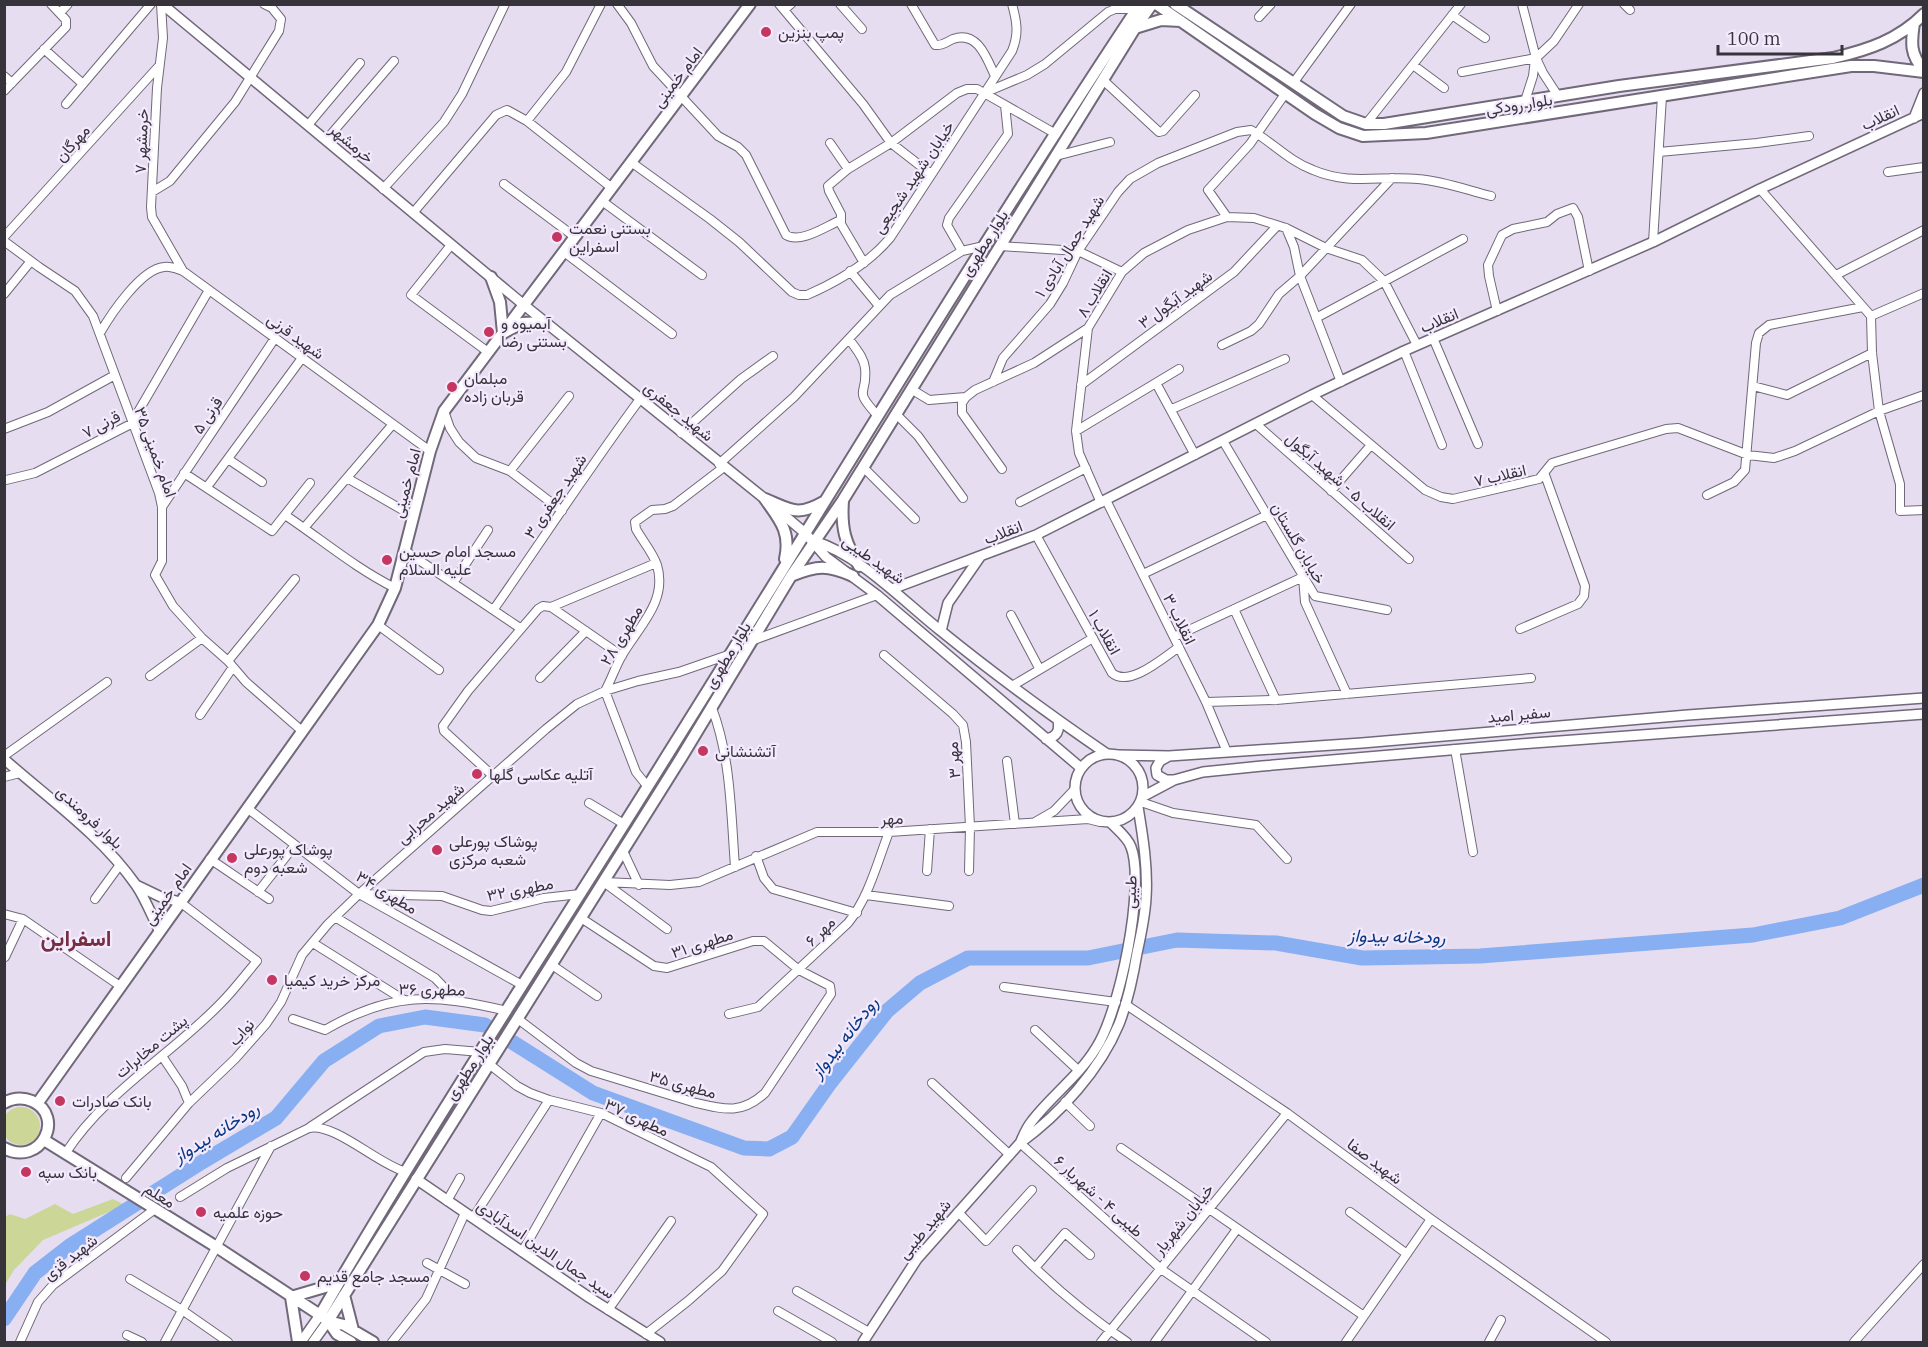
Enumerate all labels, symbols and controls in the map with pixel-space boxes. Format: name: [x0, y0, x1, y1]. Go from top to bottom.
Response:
scale bar: [1718, 18, 1842, 56]
place label: پمپ بنزین: [778, 22, 844, 44]
marker: پمپ بنزین: [759, 25, 773, 39]
text: 100 m: [1727, 27, 1781, 50]
street label: امام خمینی: [648, 43, 707, 112]
street label: بلوار رودکی: [1484, 89, 1554, 120]
street label: انقلاب: [1858, 100, 1902, 134]
street label: خرمشهر ۷: [130, 108, 153, 174]
street label: خیابان شهید شجیعی: [868, 117, 959, 238]
street label: خرمشهر: [324, 118, 378, 168]
street label: مهرگان: [50, 120, 95, 166]
street label: شهید جمال آبادی ۱: [1030, 191, 1109, 301]
street label: بلوار مطهری: [956, 206, 1013, 280]
place label: بستنی نعمت اسفراین: [569, 218, 651, 257]
marker: بستنی نعمت اسفراین: [550, 230, 564, 244]
street label: انقلاب ۸: [1072, 265, 1116, 321]
street label: شهید آبگول ۳: [1134, 265, 1217, 333]
street label: انقلاب: [1417, 303, 1461, 337]
street label: شهید قرنی: [263, 309, 329, 364]
place label: آبمیوه و بستنی رضا: [501, 313, 567, 352]
marker: آبمیوه و بستنی رضا: [482, 325, 496, 339]
place label: مبلمان قربان زاده: [464, 368, 524, 407]
street label: شهید جعفری: [639, 377, 718, 446]
marker: مبلمان قربان زاده: [445, 380, 459, 394]
street label: قرنی ۵: [187, 393, 227, 438]
street label: امام خمینی ۳۵: [129, 404, 182, 500]
street label: قرنی ۷: [78, 406, 124, 443]
street label: انقلاب ۵ - شهید آبگول: [1281, 428, 1400, 535]
street label: امام خمینی: [387, 446, 426, 520]
street label: شهید جعفری ۳: [519, 450, 592, 543]
street label: انقلاب ۷: [1472, 459, 1528, 491]
street label: خیابان گلستان: [1268, 499, 1331, 588]
street label: انقلاب: [981, 516, 1025, 548]
street label: شهید طیبی: [838, 530, 909, 589]
place label: مسجد امام حسین علیه السلام: [399, 541, 516, 580]
marker: مسجد امام حسین علیه السلام: [380, 553, 394, 567]
street label: انقلاب ۳: [1159, 590, 1201, 648]
street label: مطهری ۲۸: [595, 601, 647, 669]
street label: انقلاب ۱: [1085, 606, 1125, 658]
street label: بلوار مطهری: [699, 618, 756, 693]
street label: سفیر امید: [1487, 701, 1552, 728]
place label: آتشنشانی: [715, 741, 777, 762]
street label: مهر ۳: [942, 741, 965, 779]
marker: آتشنشانی: [696, 744, 710, 758]
place label: آتلیه عکاسی گلها: [489, 764, 594, 785]
marker: آتلیه عکاسی گلها: [470, 767, 484, 781]
street label: شهید محرابی: [392, 778, 469, 849]
street label: بلوار فرومندی: [52, 781, 128, 854]
street label: مهر: [879, 808, 904, 829]
place label: پوشاک پورعلی شعبه مرکزی: [449, 831, 538, 870]
place label: پوشاک پورعلی شعبه دوم: [244, 839, 333, 878]
marker: پوشاک پورعلی شعبه مرکزی: [430, 843, 444, 857]
marker: پوشاک پورعلی شعبه دوم: [225, 851, 239, 865]
street label: امام خمینی: [138, 859, 196, 929]
street label: مطهری ۳۴: [352, 866, 421, 919]
street label: مطهری ۳۲: [485, 873, 555, 906]
street label: طیبی: [1119, 875, 1142, 909]
street label: مهر ۶: [801, 912, 840, 951]
district label: اسفراین: [40, 923, 112, 952]
street label: مطهری ۳۱: [669, 924, 736, 963]
water label: رودخانه بیدواز: [1347, 924, 1446, 948]
place label: مرکز خرید کیمیا: [284, 970, 380, 991]
marker: مرکز خرید کیمیا: [265, 973, 279, 987]
street label: مطهری ۳۶: [398, 978, 466, 1001]
water label: رودخانه بیدواز: [804, 992, 883, 1083]
street label: پشت مخابرات: [111, 1010, 193, 1084]
street label: نواب: [224, 1014, 259, 1050]
street label: بلوار مطهری: [440, 1030, 499, 1104]
street label: مطهری ۳۵: [647, 1065, 719, 1103]
place label: بانک صادرات: [72, 1091, 152, 1112]
street label: مطهری ۳۷: [601, 1093, 672, 1141]
marker: بانک صادرات: [53, 1094, 67, 1108]
water label: رودخانه بیدواز: [168, 1096, 263, 1168]
street label: شهید صفا: [1343, 1134, 1407, 1189]
street label: طیبی ۴ - شهریار ۶: [1050, 1151, 1148, 1242]
place label: بانک سپه: [38, 1162, 97, 1184]
marker: بانک سپه: [19, 1165, 33, 1179]
street label: معلم: [140, 1178, 179, 1213]
street label: خیابان شهریار: [1148, 1179, 1219, 1260]
street label: سید جمال الدین اسدآبادی: [472, 1195, 619, 1304]
street label: شهید طیبی: [893, 1195, 956, 1264]
place label: حوزه علمیه: [213, 1202, 283, 1223]
marker: حوزه علمیه: [194, 1205, 208, 1219]
street label: شهید قزی: [39, 1230, 102, 1285]
place label: مسجد جامع قدیم: [317, 1266, 430, 1288]
marker: مسجد جامع قدیم: [298, 1269, 312, 1283]

